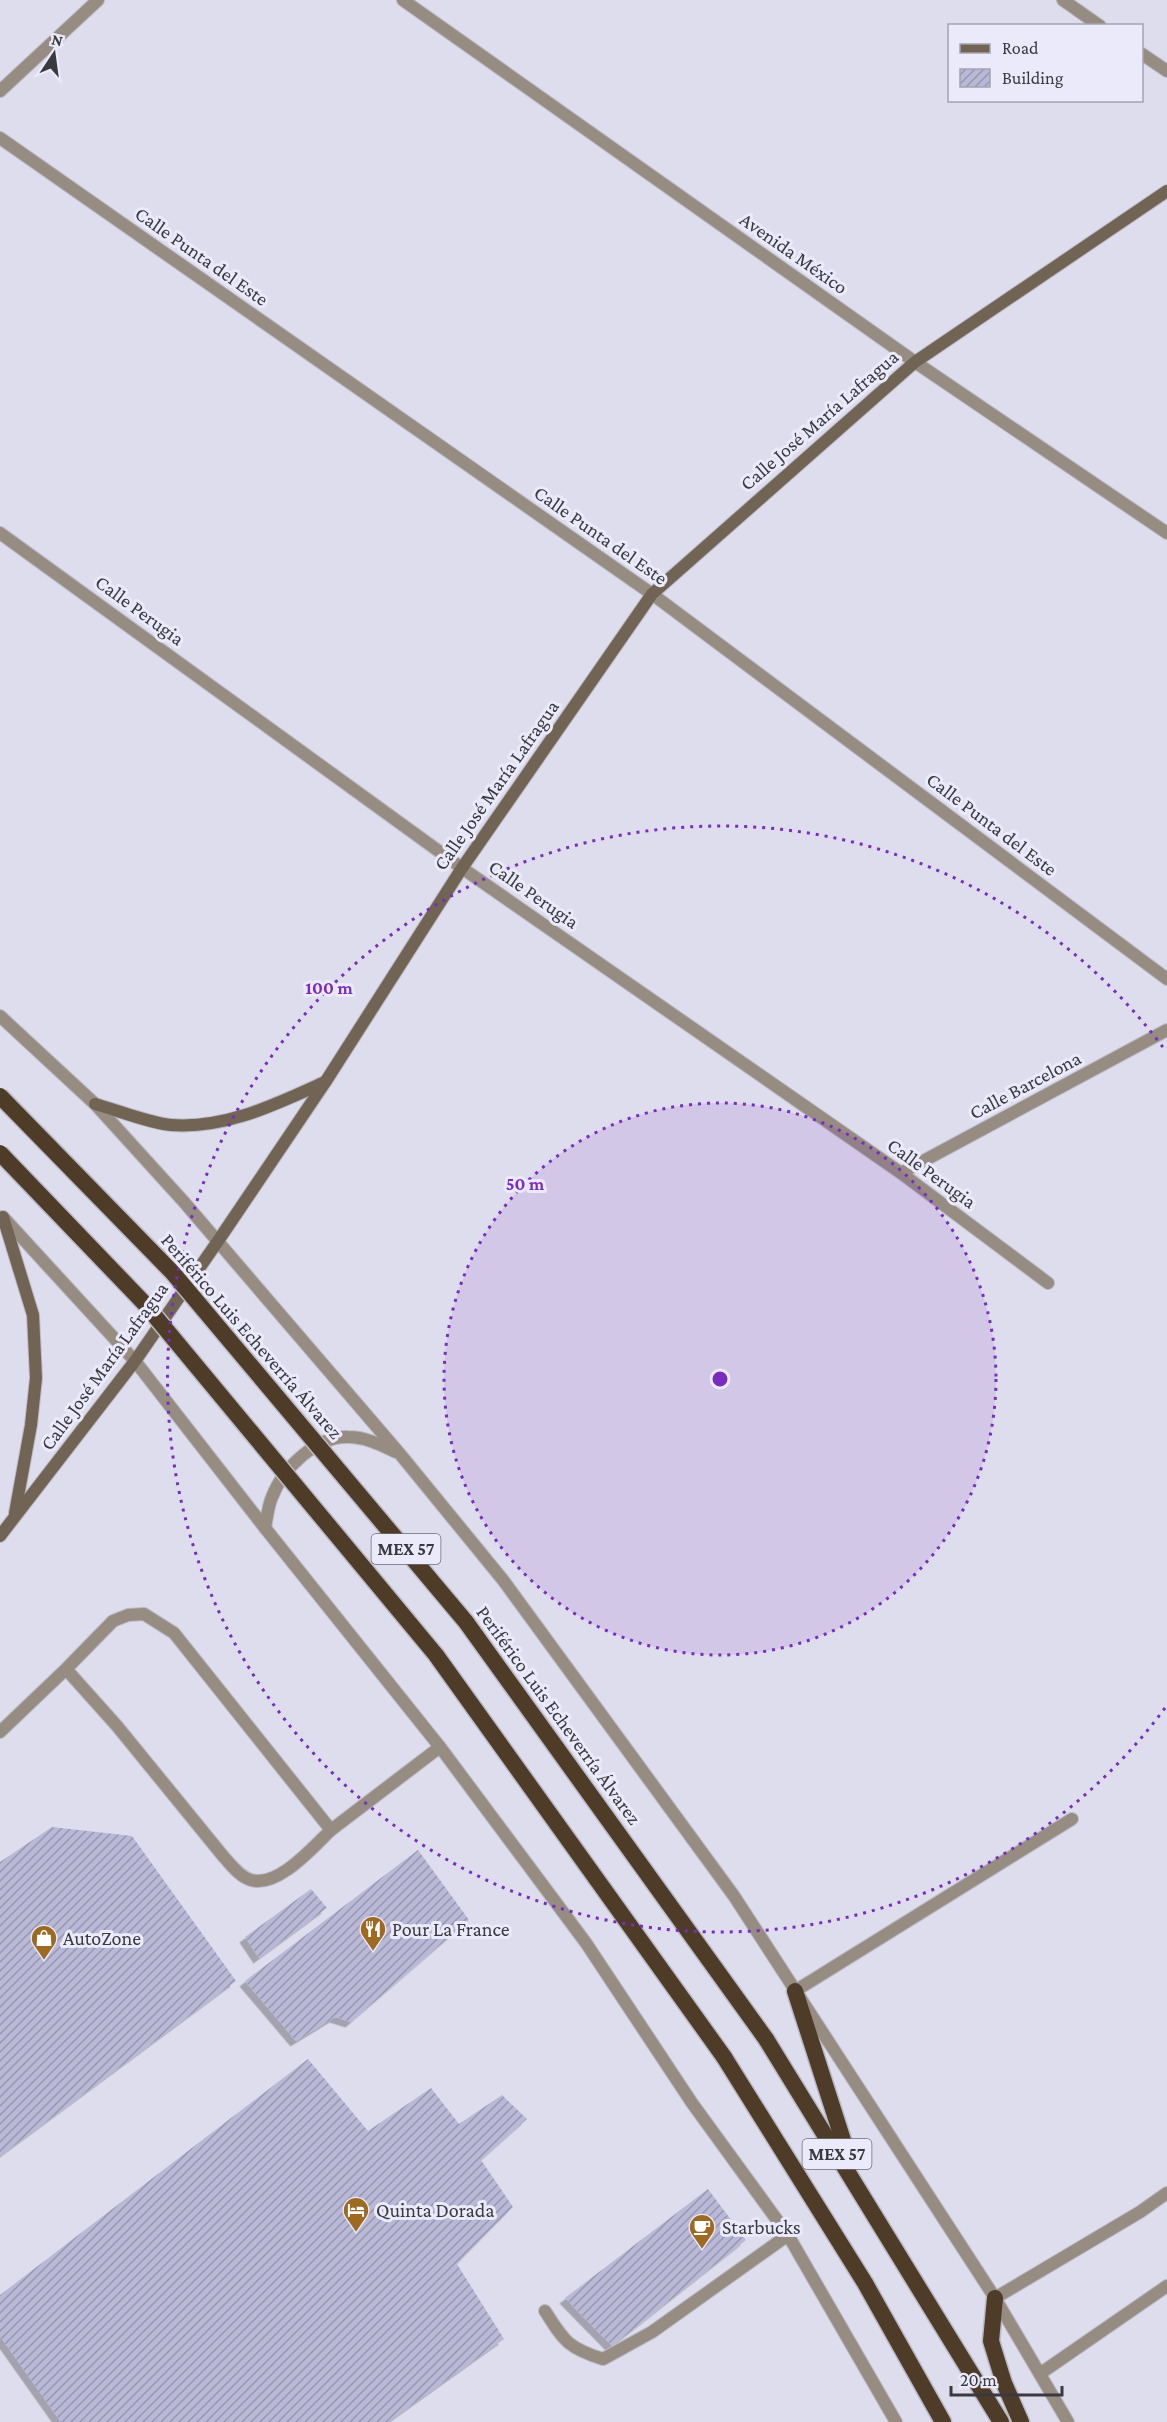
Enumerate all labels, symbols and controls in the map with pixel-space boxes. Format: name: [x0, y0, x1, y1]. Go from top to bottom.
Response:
north arrow: [24, 24, 84, 84]
legend: [948, 24, 1143, 102]
text: N: [50, 30, 65, 49]
text: Road: [1002, 38, 1039, 58]
text: Building: [1002, 68, 1064, 88]
street label: Calle Punta del Este: [131, 202, 273, 310]
street label: Avenida México: [736, 208, 852, 298]
street label: Calle José María Lafragua: [736, 345, 903, 495]
street label: Calle Punta del Este: [530, 481, 672, 589]
street label: Calle Perugia: [91, 570, 189, 650]
street label: Calle José María Lafragua: [429, 696, 564, 875]
street label: Calle Punta del Este: [923, 768, 1062, 880]
street label: Calle Perugia: [484, 855, 583, 934]
text: 100 m: [305, 978, 353, 998]
street label: Calle Barcelona: [966, 1046, 1084, 1124]
street label: Calle Perugia: [883, 1133, 981, 1213]
text: 50 m: [506, 1174, 545, 1194]
street label: Periférico Luis Echeverría Álvarez: [157, 1229, 347, 1443]
street label: Calle José María Lafragua: [36, 1278, 173, 1455]
centre of rings: [710, 1369, 730, 1389]
road number: MEX 57: [372, 1534, 440, 1564]
street label: Periférico Luis Echeverría Álvarez: [472, 1601, 646, 1829]
restaurant icon: Pour La France: [358, 1914, 388, 1952]
place label: Pour La France: [392, 1918, 510, 1940]
shop icon: AutoZone: [29, 1923, 59, 1961]
place label: AutoZone: [63, 1927, 141, 1949]
road number: MEX 57: [802, 2139, 872, 2169]
hotel icon: Quinta Dorada: [341, 2195, 371, 2233]
place label: Quinta Dorada: [376, 2199, 495, 2221]
cafe icon: Starbucks: [687, 2212, 717, 2250]
place label: Starbucks: [722, 2216, 801, 2238]
scale bar: [951, 2359, 1062, 2397]
text: 20 m: [960, 2370, 997, 2390]

